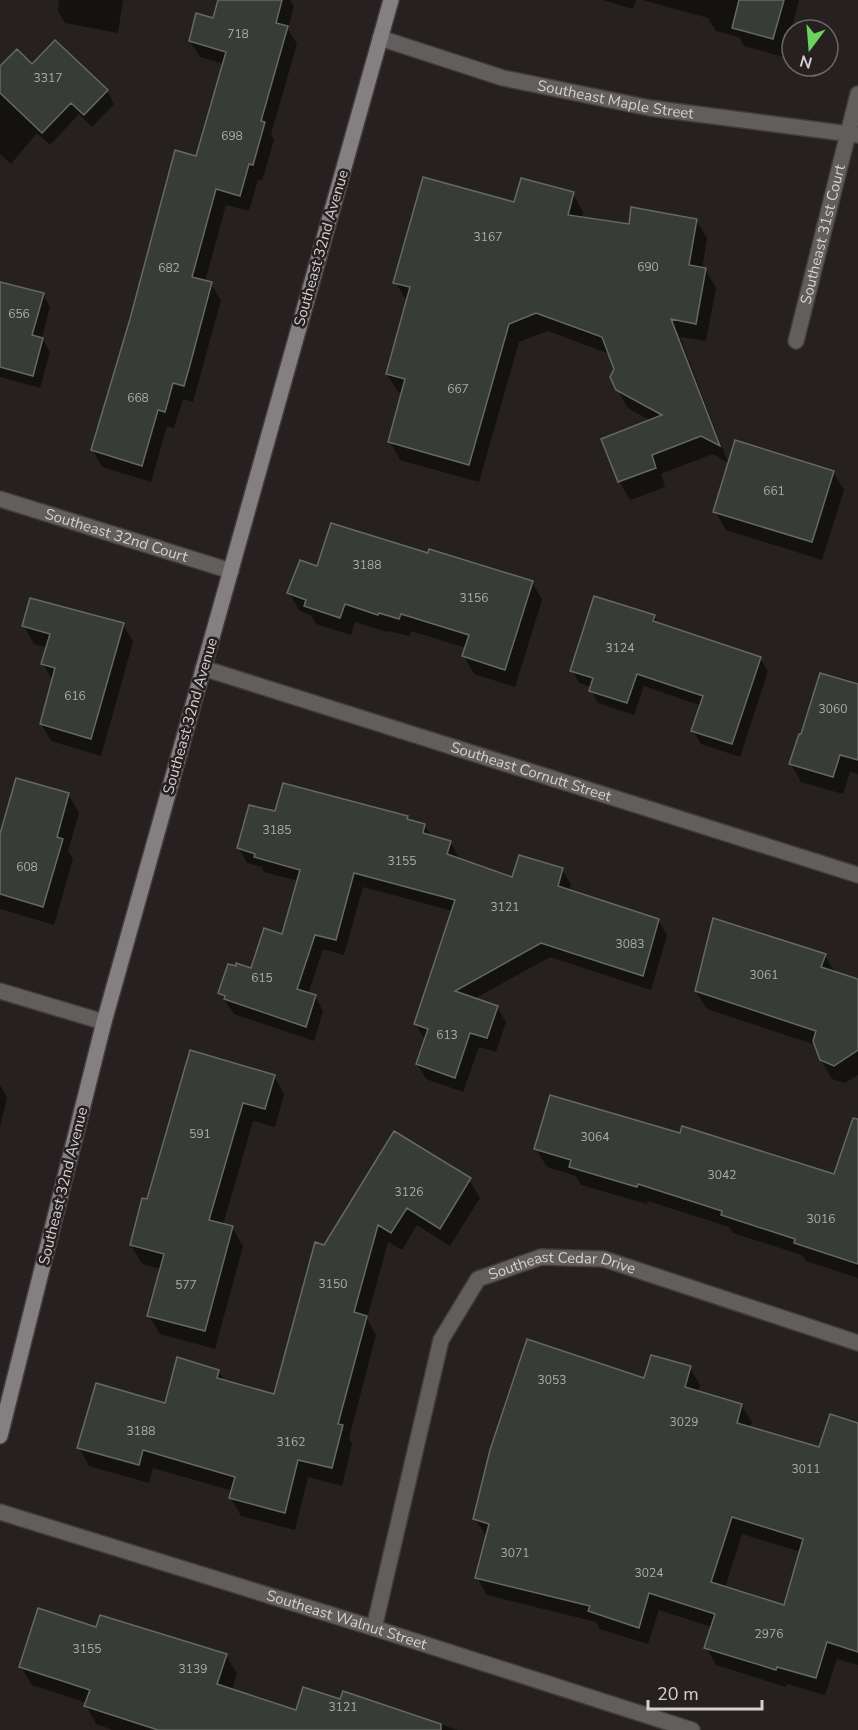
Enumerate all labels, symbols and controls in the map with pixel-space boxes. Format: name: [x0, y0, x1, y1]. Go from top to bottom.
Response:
north arrow: [780, 18, 840, 78]
house number: 718: [227, 26, 249, 42]
text: N: [797, 49, 815, 74]
house number: 3317: [34, 70, 62, 86]
street label: Southeast Maple Street: [536, 75, 696, 124]
house number: 698: [221, 128, 243, 144]
street label: Southeast 31st Court: [796, 161, 850, 306]
street label: Southeast 32nd Avenue: [289, 167, 353, 329]
house number: 3167: [474, 229, 502, 245]
house number: 690: [637, 259, 659, 275]
house number: 682: [158, 260, 180, 276]
house number: 656: [8, 306, 30, 322]
house number: 667: [447, 381, 469, 397]
house number: 668: [127, 390, 149, 406]
house number: 661: [763, 483, 785, 499]
street label: Southeast 32nd Court: [43, 504, 191, 567]
house number: 3188: [353, 557, 381, 573]
house number: 3156: [460, 590, 488, 606]
street label: Southeast 32nd Avenue: [158, 635, 222, 797]
house number: 3124: [606, 640, 634, 656]
house number: 616: [64, 688, 86, 704]
house number: 3060: [819, 701, 847, 717]
street label: Southeast Cornutt Street: [448, 737, 615, 807]
house number: 3185: [263, 822, 291, 838]
house number: 3155: [388, 853, 416, 869]
house number: 608: [16, 859, 38, 875]
house number: 3121: [491, 899, 519, 915]
house number: 3083: [616, 936, 644, 952]
house number: 3061: [750, 967, 778, 983]
house number: 615: [251, 970, 273, 986]
house number: 613: [436, 1027, 458, 1043]
street label: Southeast 32nd Avenue: [34, 1105, 92, 1267]
house number: 591: [189, 1126, 211, 1142]
house number: 3064: [581, 1129, 609, 1145]
house number: 3042: [708, 1167, 736, 1183]
house number: 3126: [395, 1184, 423, 1200]
house number: 3016: [807, 1211, 835, 1227]
street label: Southeast Cedar Drive: [485, 1247, 638, 1285]
house number: 3150: [319, 1276, 347, 1292]
house number: 577: [175, 1277, 197, 1293]
house number: 3053: [538, 1372, 566, 1388]
house number: 3029: [670, 1414, 698, 1430]
house number: 3188: [127, 1423, 155, 1439]
house number: 3162: [277, 1434, 305, 1450]
house number: 3011: [792, 1461, 820, 1477]
house number: 3071: [501, 1545, 529, 1561]
house number: 3024: [635, 1565, 663, 1581]
street label: Southeast Walnut Street: [264, 1585, 430, 1655]
house number: 2976: [755, 1626, 783, 1642]
house number: 3155: [73, 1641, 101, 1657]
house number: 3139: [179, 1661, 207, 1677]
scale bar: [648, 1673, 762, 1711]
text: 20 m: [657, 1682, 699, 1706]
house number: 3121: [329, 1699, 357, 1715]

